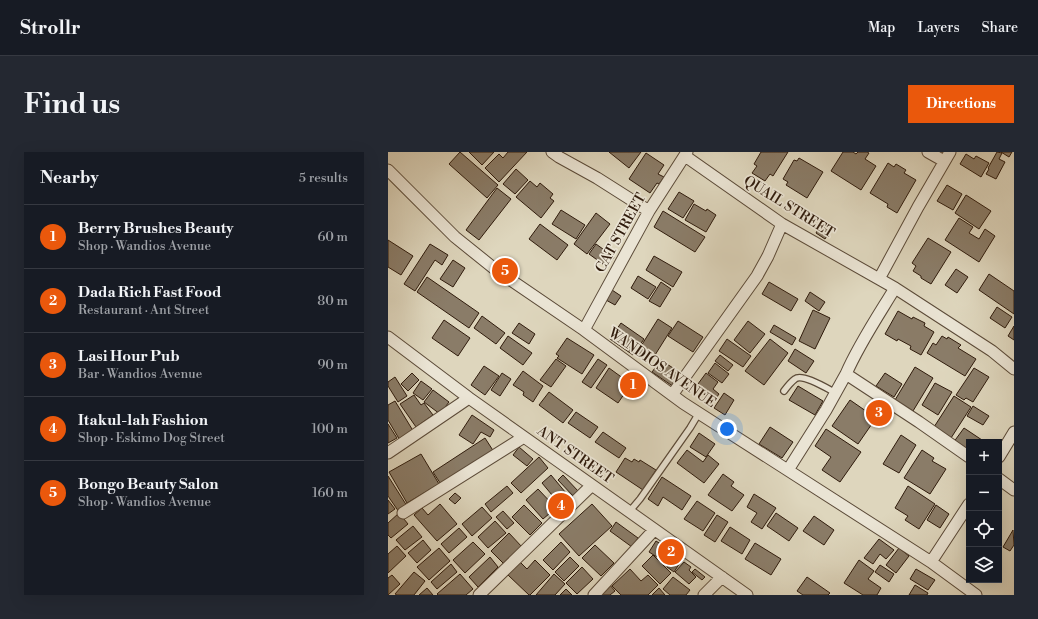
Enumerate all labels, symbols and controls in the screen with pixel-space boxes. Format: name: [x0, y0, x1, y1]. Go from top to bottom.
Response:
text: Strollr: [20, 16, 81, 40]
text: Map: [868, 19, 895, 37]
text: Layers: [917, 19, 960, 37]
text: Share: [982, 19, 1018, 37]
button: Directions: [908, 85, 1014, 123]
text: Find us: [24, 87, 120, 122]
text: Nearby: [40, 167, 99, 189]
text: 5 results: [299, 170, 348, 186]
street label: QUAIL STREET: [740, 172, 838, 242]
street label: CAT STREET: [592, 190, 650, 276]
text: Berry Brushes Beauty: [78, 219, 234, 238]
text: 1: [50, 229, 56, 245]
text: 60 m: [317, 229, 348, 245]
text: Shop · Wandios Avenue: [78, 238, 211, 254]
pin: 5: [492, 256, 518, 286]
text: Dada Rich Fast Food: [78, 283, 222, 302]
text: 2: [49, 293, 57, 309]
text: 80 m: [317, 293, 348, 309]
text: Restaurant · Ant Street: [78, 302, 209, 318]
street label: WANDIOS AVENUE: [604, 323, 719, 412]
text: Lasi Hour Pub: [78, 347, 180, 366]
text: 3: [49, 357, 57, 373]
text: 90 m: [317, 357, 348, 373]
text: Bar · Wandios Avenue: [78, 366, 202, 382]
pin: 1: [620, 370, 646, 400]
pin: 3: [866, 398, 892, 428]
text: Itakul-lah Fashion: [78, 411, 208, 430]
your location: [717, 419, 737, 439]
text: 4: [49, 421, 57, 437]
text: 100 m: [312, 421, 348, 437]
street label: ANT STREET: [532, 421, 617, 488]
text: Shop · Eskimo Dog Street: [78, 430, 225, 446]
map controls: [966, 439, 1002, 583]
button: +: [966, 439, 1002, 475]
text: Bongo Beauty Salon: [78, 475, 219, 494]
button: −: [966, 475, 1002, 511]
text: 5: [49, 485, 57, 501]
text: 160 m: [312, 485, 348, 501]
pin: 4: [548, 491, 574, 521]
text: Shop · Wandios Avenue: [78, 494, 211, 510]
button: locate: [966, 511, 1002, 547]
pin: 2: [658, 537, 684, 567]
button: layers: [966, 547, 1002, 583]

